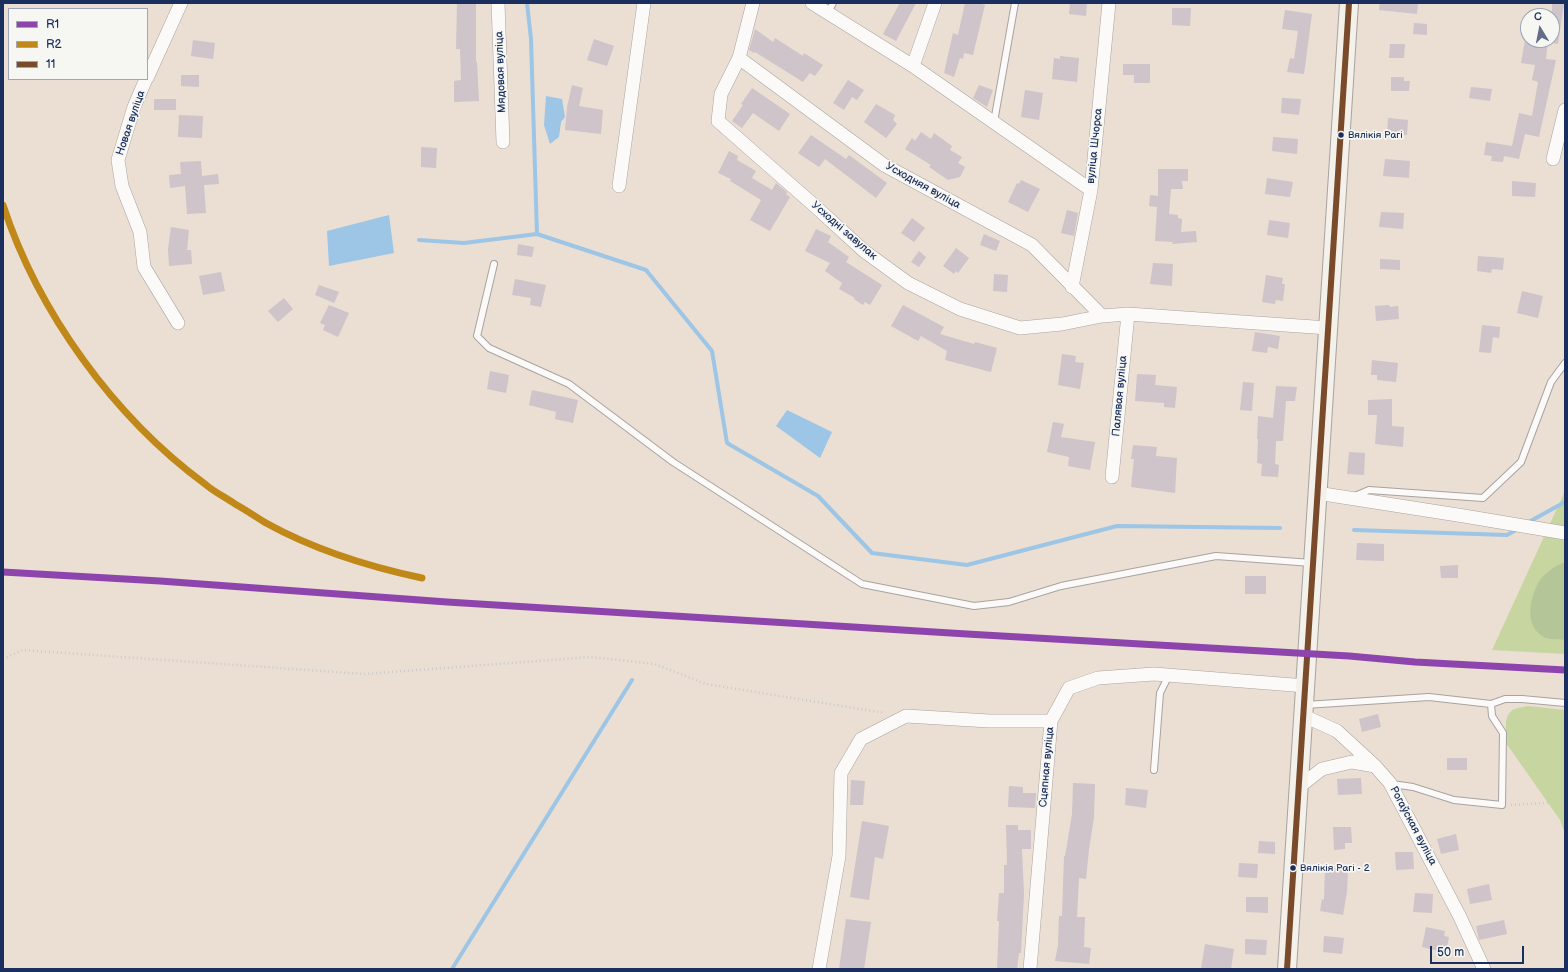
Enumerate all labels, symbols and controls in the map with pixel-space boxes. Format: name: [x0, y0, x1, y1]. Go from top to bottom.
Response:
legend: [8, 8, 148, 80]
north arrow: [1520, 8, 1560, 48]
text: С: [1533, 10, 1543, 24]
text: R1: [46, 17, 59, 32]
street label: Мядовая вуліца: [493, 31, 509, 113]
text: R2: [46, 37, 62, 52]
text: 11: [46, 57, 55, 72]
street label: Новая вуліца: [114, 89, 148, 157]
street label: вуліца Шчорса: [1084, 108, 1106, 184]
place label: Вялікія Рагі: [1348, 129, 1403, 141]
marker: Вялікія Рагі: [1336, 130, 1346, 140]
street label: Усходняя вуліца: [883, 160, 963, 212]
street label: Усходні завулак: [808, 199, 880, 263]
street label: Палявая вуліца: [1110, 355, 1130, 437]
street label: Сцяпная вуліца: [1037, 726, 1057, 808]
street label: Рогаўская вуліца: [1387, 784, 1439, 868]
place label: Вялікія Рагі - 2: [1300, 862, 1370, 874]
marker: Вялікія Рагі - 2: [1288, 863, 1298, 873]
scale bar: [1432, 938, 1526, 964]
text: 50 m: [1437, 945, 1464, 960]

